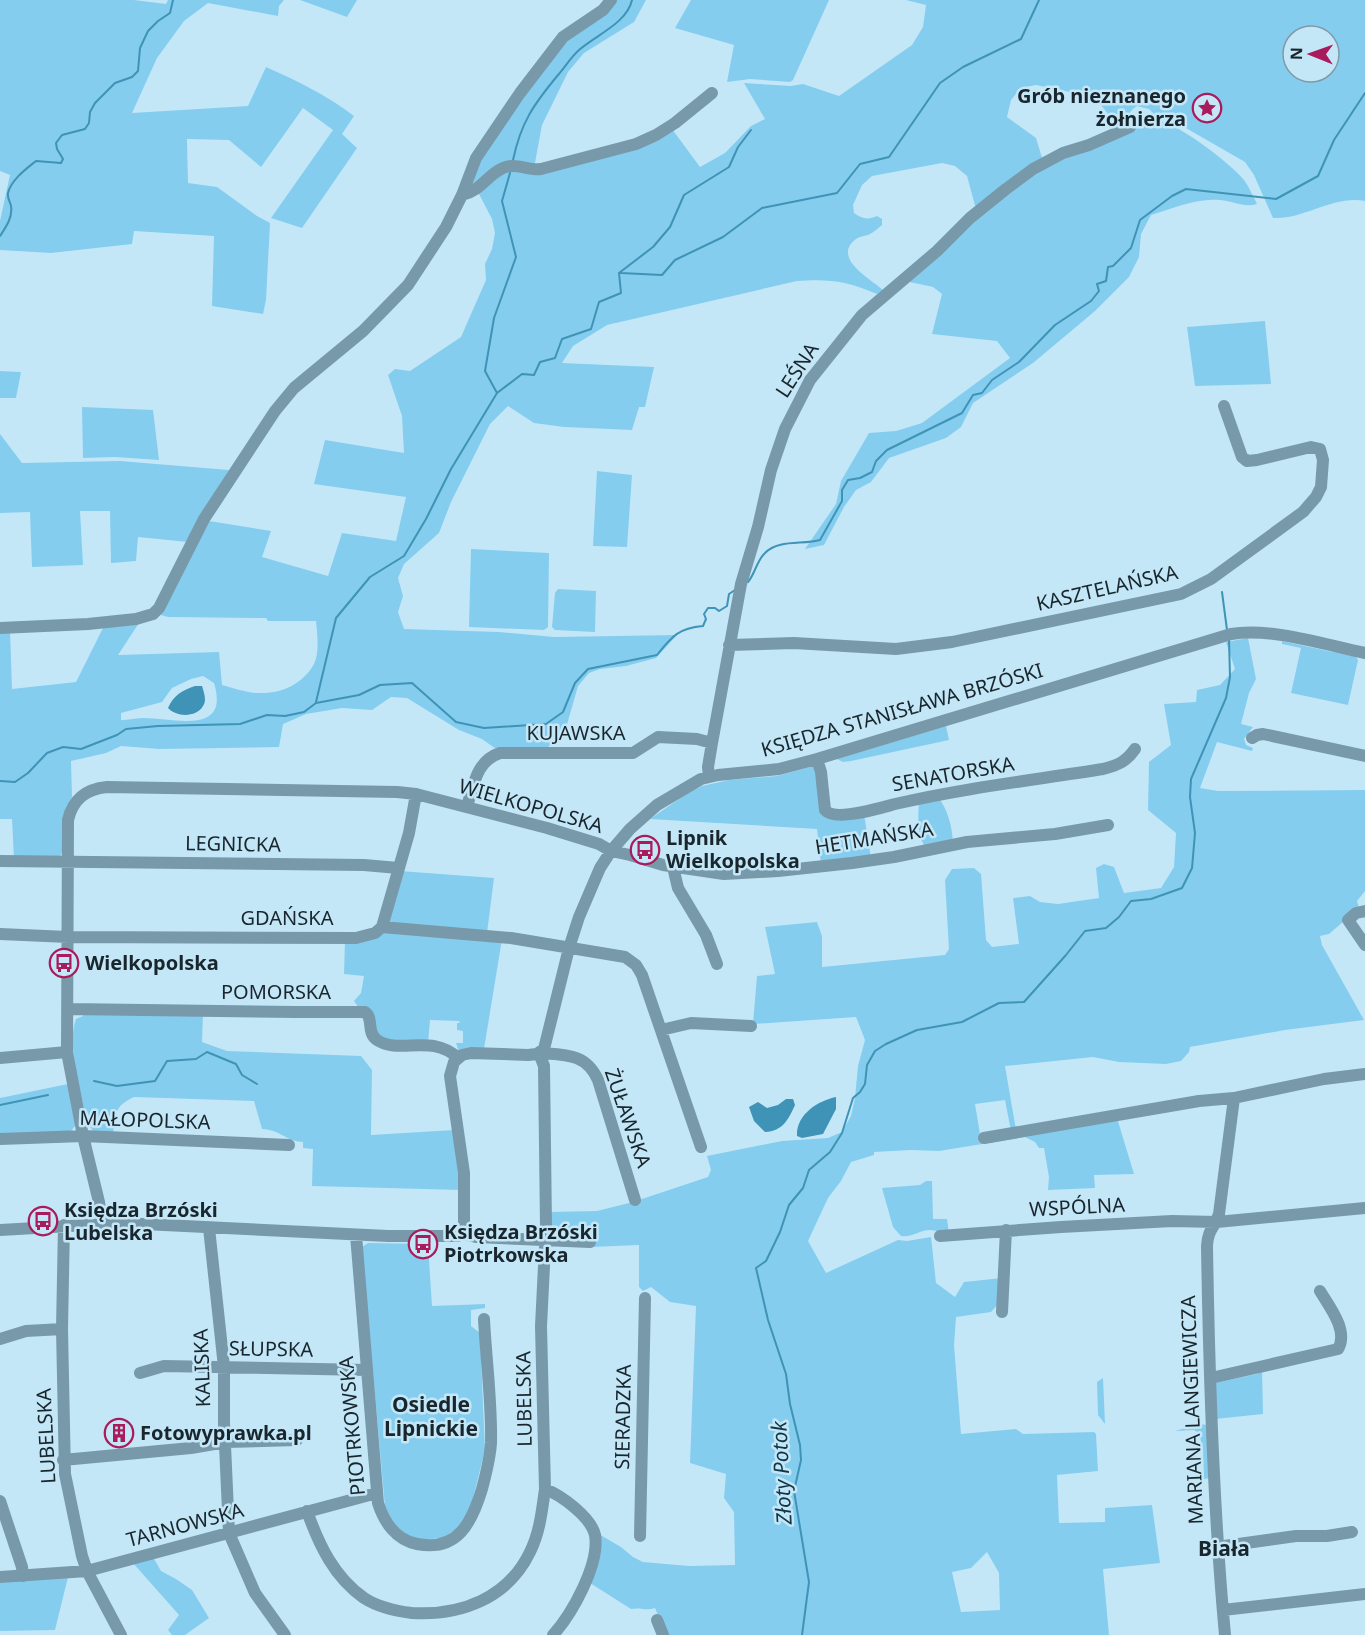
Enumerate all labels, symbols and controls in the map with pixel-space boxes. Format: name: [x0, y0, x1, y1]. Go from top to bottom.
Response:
north arrow: [1281, 24, 1341, 84]
text: N: [1285, 47, 1307, 60]
place label: Grób nieznanego żołnierza: [1017, 82, 1186, 132]
place icon: Grób nieznanego żołnierza: [1191, 92, 1223, 124]
street label: LEŚNA: [769, 337, 825, 402]
street label: KASZTELAŃSKA: [1033, 558, 1180, 617]
street label: KSIĘDZA STANISŁAWA BRZÓSKI: [758, 656, 1046, 763]
street label: KUJAWSKA: [526, 719, 626, 746]
street label: SENATORSKA: [890, 749, 1016, 798]
street label: WIELKOPOLSKA: [456, 772, 607, 839]
street label: HETMAŃSKA: [813, 815, 935, 860]
place label: Lipnik Wielkopolska: [666, 824, 800, 874]
street label: LEGNICKA: [185, 829, 281, 858]
bus stop icon: Lipnik Wielkopolska: [629, 834, 661, 866]
street label: GDAŃSKA: [241, 904, 334, 931]
bus stop icon: Wielkopolska: [48, 947, 80, 979]
place label: Wielkopolska: [85, 949, 219, 976]
street label: POMORSKA: [221, 978, 331, 1005]
street label: ŻUŁAWSKA: [599, 1065, 658, 1171]
street label: MAŁOPOLSKA: [79, 1104, 211, 1135]
street label: WSPÓLNA: [1028, 1191, 1126, 1222]
place label: Księdza Brzóski Lubelska: [64, 1196, 218, 1246]
bus stop icon: Księdza Brzóski Lubelska: [27, 1205, 59, 1237]
place label: Księdza Brzóski Piotrkowska: [444, 1218, 598, 1268]
bus stop icon: Księdza Brzóski Piotrkowska: [407, 1228, 439, 1260]
street label: MARIANA LANGIEWICZA: [1174, 1295, 1209, 1525]
street label: KALISKA: [187, 1328, 216, 1408]
street label: SŁUPSKA: [229, 1334, 314, 1363]
street label: LUBELSKA: [509, 1351, 538, 1447]
street label: PIOTRKOWSKA: [332, 1355, 371, 1497]
street label: SIERADZKA: [608, 1364, 637, 1470]
street label: LUBELSKA: [30, 1387, 61, 1484]
district label: Osiedle Lipnickie: [384, 1390, 478, 1442]
building icon: Fotowyprawka.pl: [103, 1417, 135, 1449]
place label: Fotowyprawka.pl: [140, 1419, 312, 1446]
water label: Złoty Potok: [764, 1419, 798, 1526]
street label: TARNOWSKA: [123, 1496, 247, 1553]
district label: Biała: [1198, 1534, 1250, 1562]

